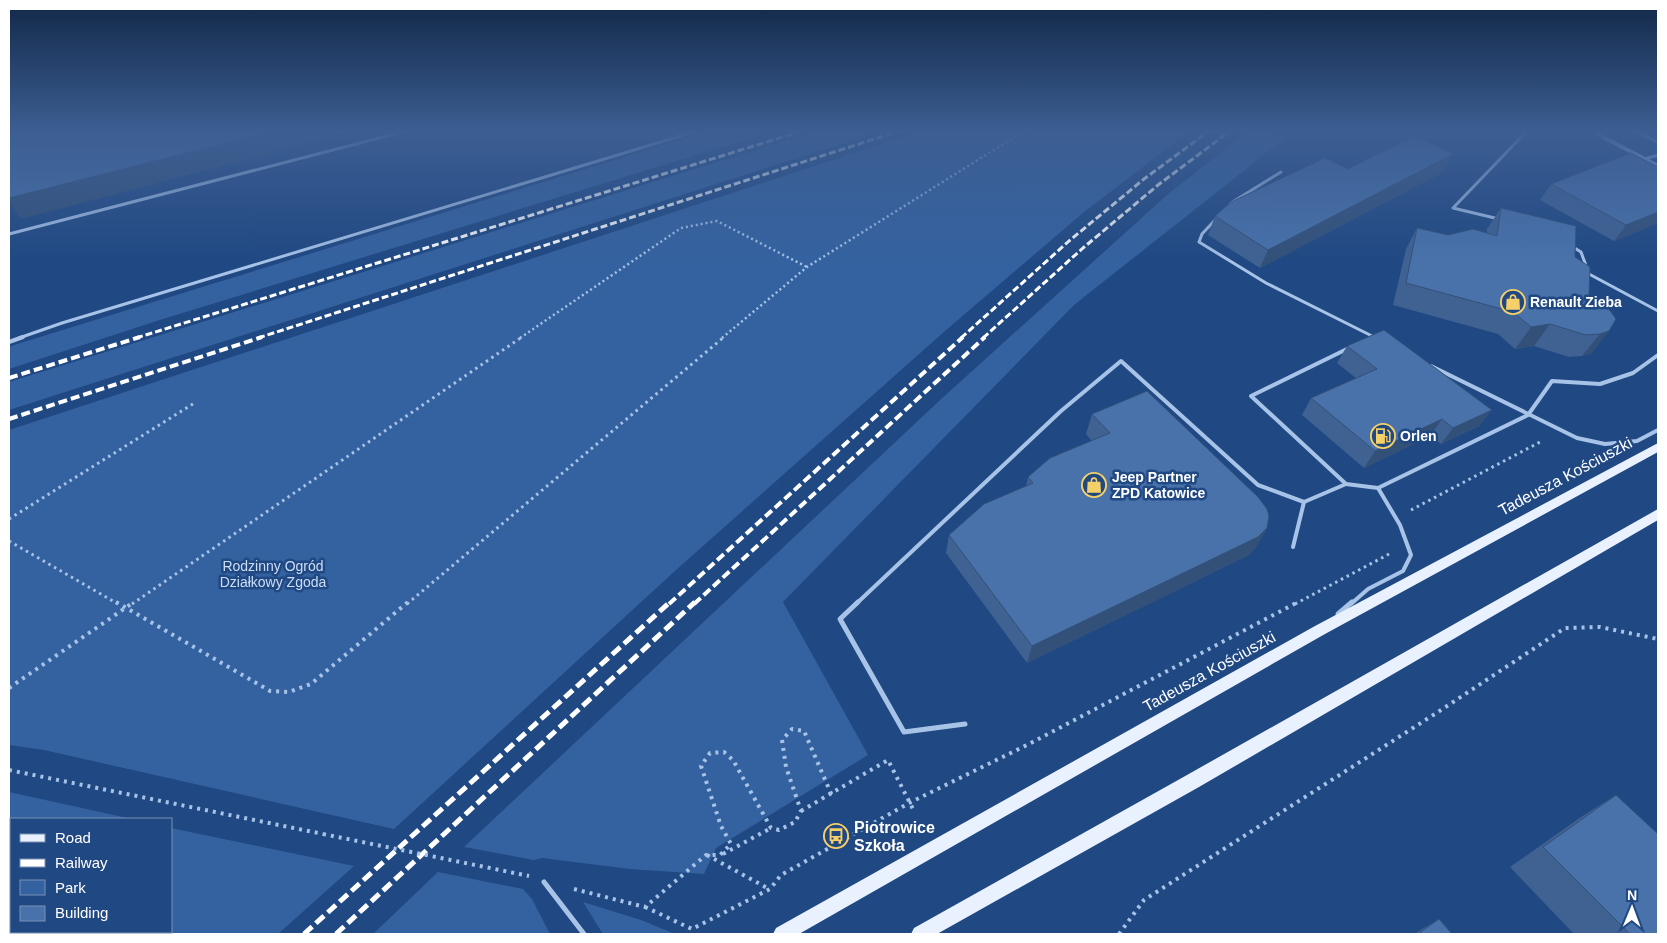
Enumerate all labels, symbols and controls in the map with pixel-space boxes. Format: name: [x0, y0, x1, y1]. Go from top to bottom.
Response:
shop icon: Renault Zieba: [1500, 289, 1526, 315]
place label: Renault Zieba: [1530, 294, 1622, 310]
fuel station icon: Orlen: [1370, 423, 1396, 449]
place label: Orlen: [1400, 428, 1437, 444]
street label: Tadeusza Kościuszki: [1496, 434, 1635, 519]
place label: Jeep Partner ZPD Katowice: [1112, 469, 1206, 501]
shop icon: Jeep Partner ZPD Katowice: [1081, 472, 1107, 498]
park label: Rodzinny Ogród Działkowy Zgoda: [220, 558, 327, 590]
street label: Tadeusza Kościuszki: [1140, 628, 1278, 715]
legend: [10, 818, 172, 933]
place label: Piotrowice Szkoła: [854, 819, 935, 854]
bus stop icon: Piotrowice Szkoła: [823, 823, 849, 849]
text: Road: [55, 829, 91, 846]
text: Railway: [55, 854, 108, 871]
text: Park: [55, 879, 86, 896]
north arrow: [1607, 883, 1657, 933]
text: N: [1627, 887, 1637, 903]
text: Building: [55, 904, 108, 921]

